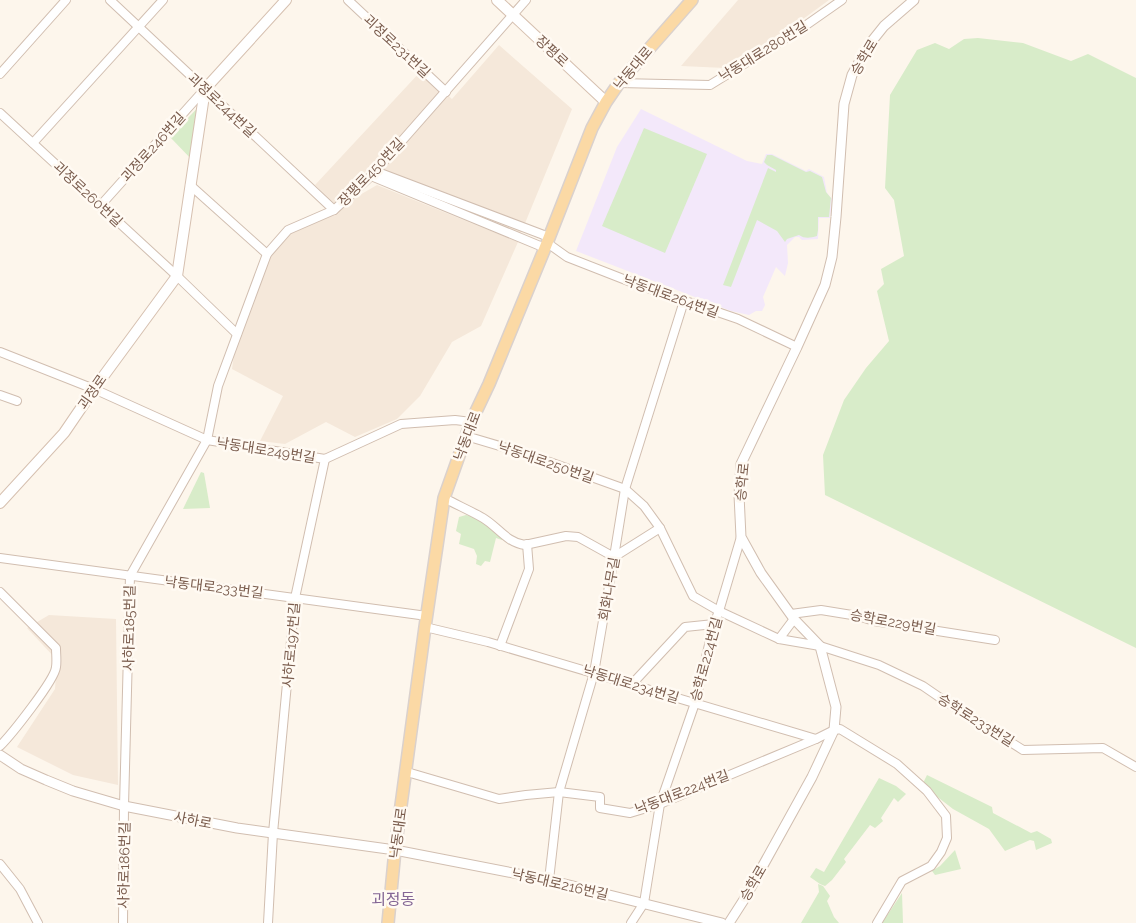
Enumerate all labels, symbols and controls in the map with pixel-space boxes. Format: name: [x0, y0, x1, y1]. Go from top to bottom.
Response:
street label: 괴정로231번길: [360, 11, 434, 81]
street label: 낙동대로280번길: [716, 17, 810, 85]
street label: 장평로: [532, 32, 572, 70]
street label: 승학로: [847, 36, 881, 78]
street label: 낙동대로: [610, 43, 656, 93]
street label: 괴정로244번길: [185, 69, 259, 141]
street label: 괴정로246번길: [118, 109, 188, 185]
street label: 장평로450번길: [335, 135, 407, 209]
street label: 괴정로260번길: [50, 158, 126, 230]
street label: 낙동대로264번길: [621, 271, 721, 321]
street label: 괴정로: [74, 371, 110, 412]
street label: 낙동대로: [450, 409, 484, 463]
street label: 낙동대로249번길: [215, 434, 317, 466]
street label: 낙동대로250번길: [496, 438, 596, 486]
street label: 승학로: [732, 462, 752, 502]
street label: 회화나무길: [596, 556, 622, 622]
street label: 낙동대로233번길: [164, 573, 264, 601]
street label: 사하로185번길: [120, 585, 138, 671]
street label: 사하로197번길: [279, 601, 303, 689]
street label: 승학로229번길: [849, 607, 937, 637]
street label: 승학로224번길: [687, 615, 725, 703]
street label: 낙동대로234번길: [581, 662, 681, 706]
street label: 승학로233번길: [935, 690, 1017, 750]
street label: 낙동대로224번길: [633, 767, 731, 817]
street label: 낙동대로: [386, 806, 410, 860]
street label: 사하로: [173, 808, 214, 832]
street label: 사하로186번길: [115, 821, 133, 909]
street label: 승학로: [736, 862, 770, 904]
street label: 낙동대로216번길: [510, 865, 610, 903]
district label: 괴정동: [371, 890, 415, 909]

